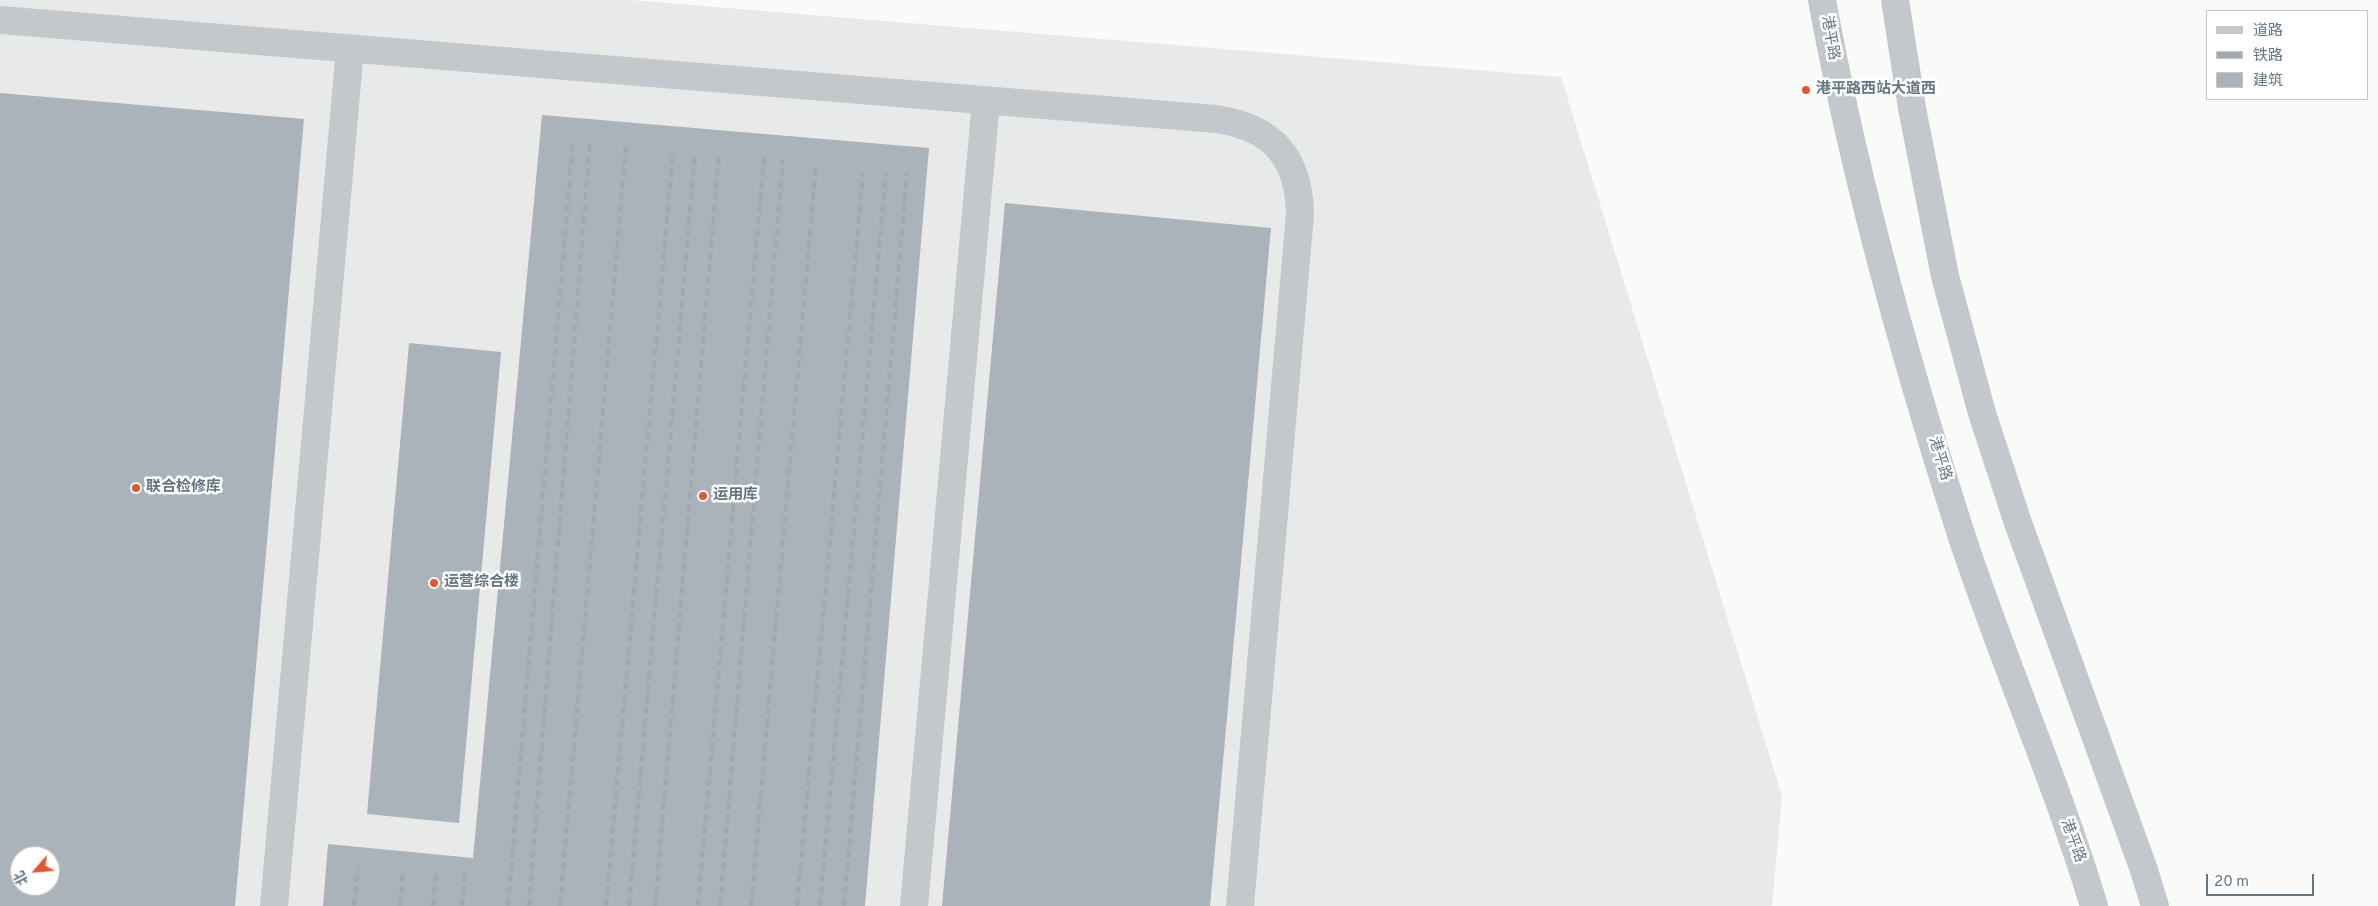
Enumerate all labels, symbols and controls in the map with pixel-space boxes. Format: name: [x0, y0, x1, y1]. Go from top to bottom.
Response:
legend: [2206, 10, 2368, 100]
street label: 港平路: [1816, 14, 1842, 62]
text: 道路: [2253, 22, 2283, 41]
text: 铁路: [2253, 47, 2283, 66]
text: 建筑: [2253, 72, 2283, 91]
place label: 港平路西站大道西: [1816, 81, 1936, 99]
marker: 港平路西站大道西: [1800, 84, 1812, 96]
street label: 港平路: [1924, 435, 1954, 483]
place label: 联合检修库: [146, 479, 221, 497]
marker: 联合检修库: [130, 482, 142, 494]
place label: 运用库: [713, 487, 758, 505]
marker: 运用库: [697, 490, 709, 502]
place label: 运营综合楼: [444, 574, 519, 592]
marker: 运营综合楼: [428, 577, 440, 589]
street label: 港平路: [2056, 817, 2088, 865]
north arrow: [10, 846, 60, 896]
scale bar: [2208, 864, 2316, 896]
text: 北: [11, 867, 33, 888]
text: 20 m: [2214, 873, 2249, 892]

